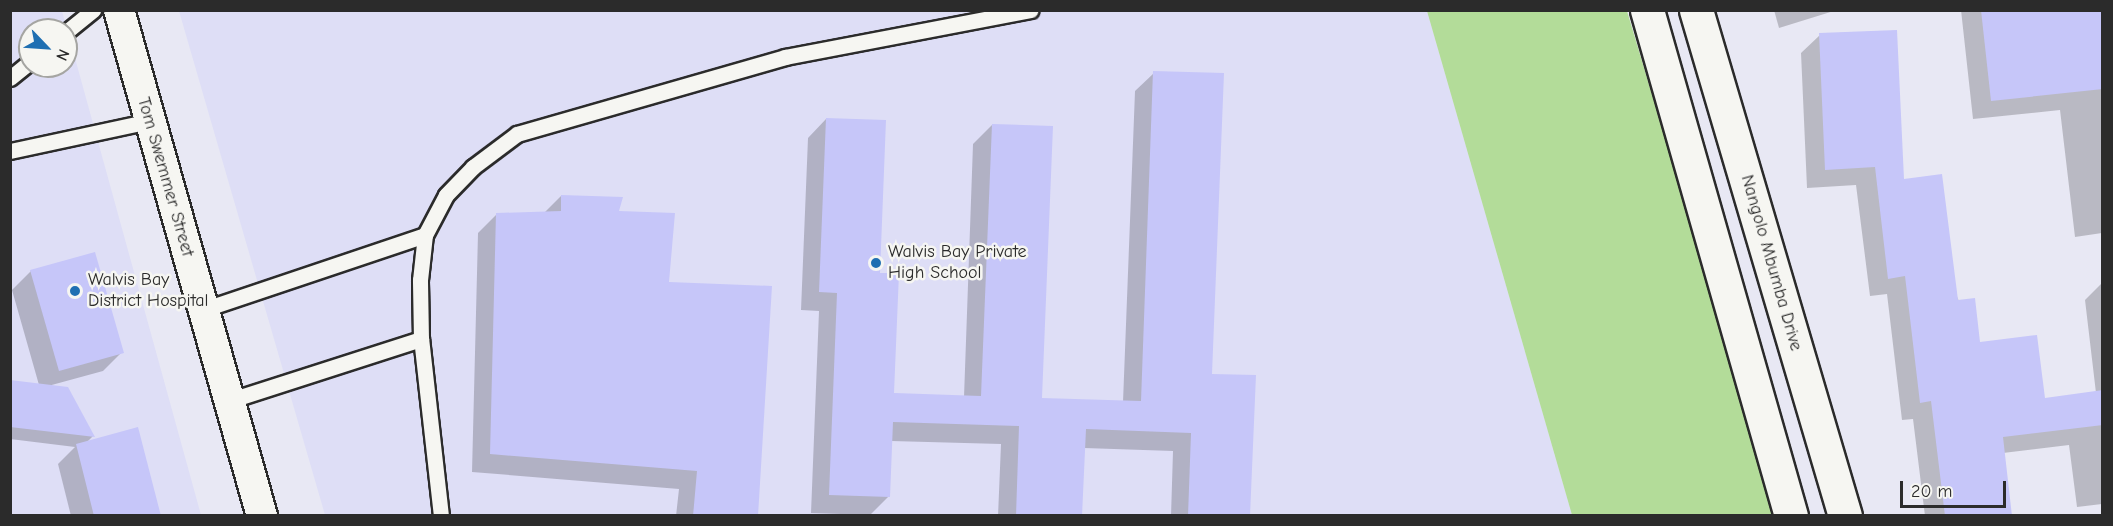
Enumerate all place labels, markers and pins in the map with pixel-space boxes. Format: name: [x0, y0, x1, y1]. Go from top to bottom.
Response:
place label: Walvis Bay Private High School: [888, 242, 1027, 284]
marker: Walvis Bay Private High School: [869, 256, 883, 270]
place label: Walvis Bay District Hospital: [88, 270, 209, 312]
marker: Walvis Bay District Hospital: [66, 282, 84, 300]

